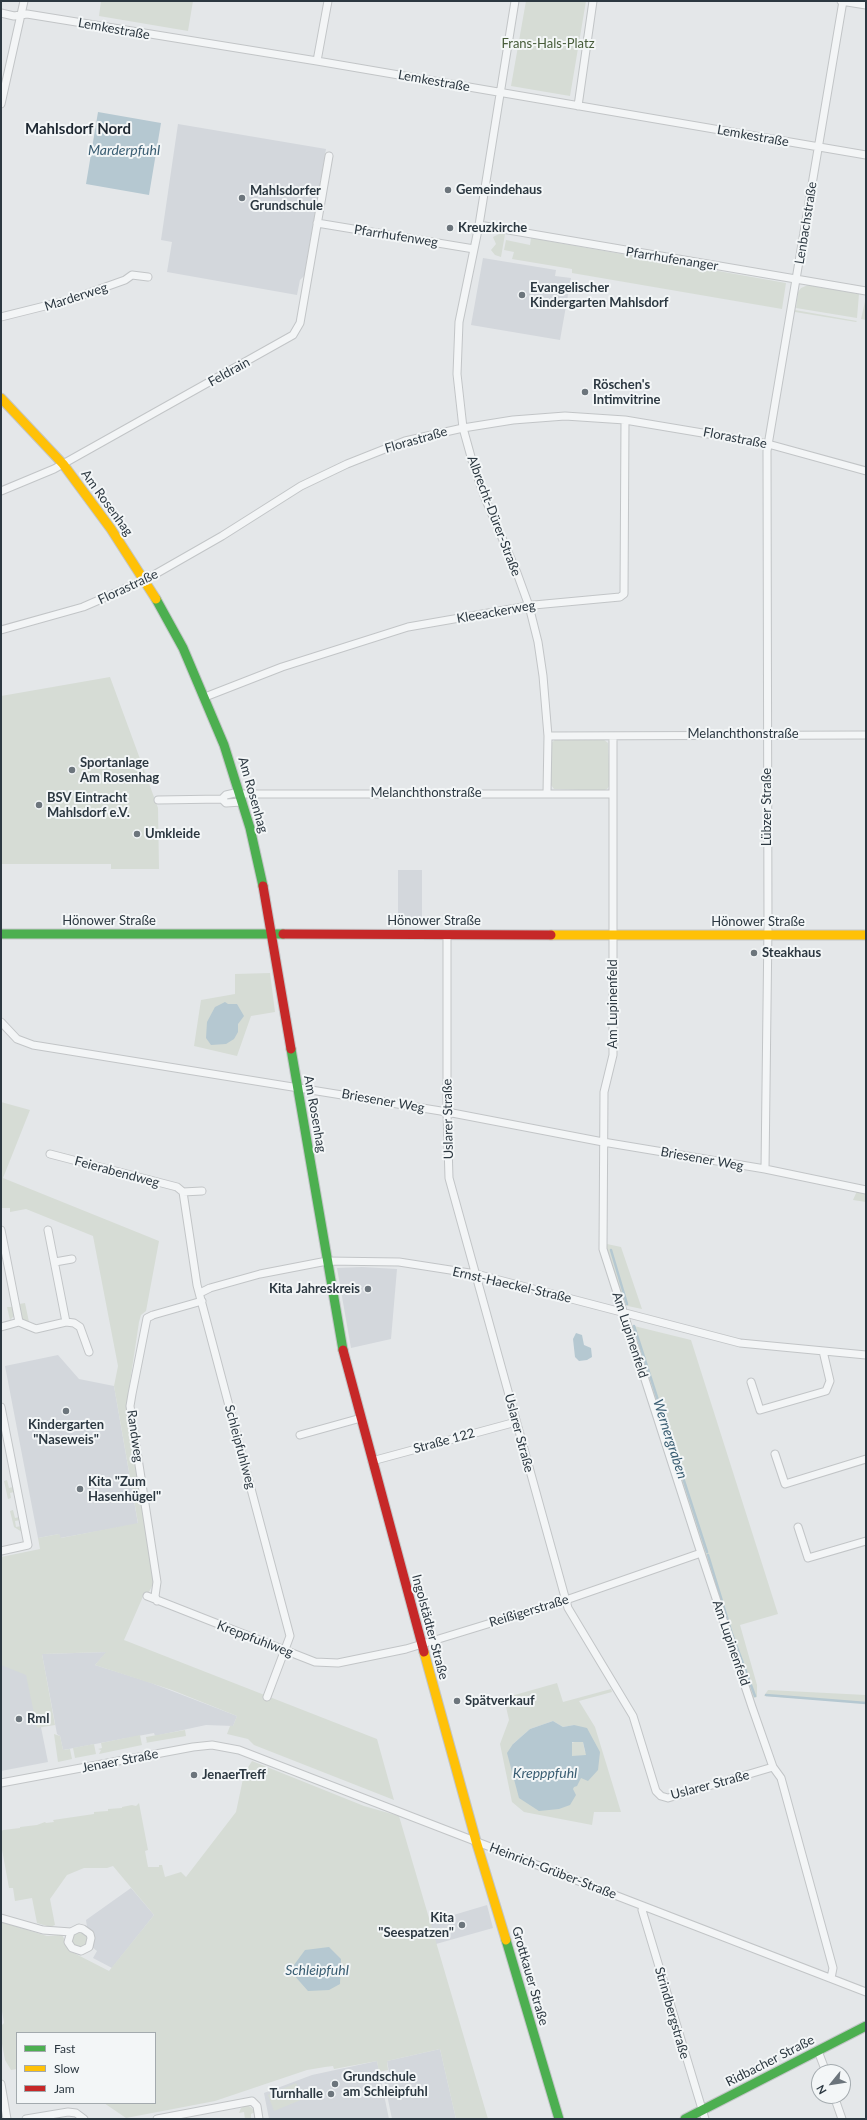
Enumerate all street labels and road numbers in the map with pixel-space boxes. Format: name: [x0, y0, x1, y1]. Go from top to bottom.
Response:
street label: Lemkestraße: [77, 15, 151, 43]
street label: Lemkestraße: [397, 67, 471, 95]
street label: Lemkestraße: [716, 122, 790, 150]
street label: Lenbachstraße: [792, 181, 820, 265]
street label: Pfarrhufenweg: [353, 222, 439, 250]
street label: Pfarrhufenanger: [625, 244, 719, 274]
street label: Marderweg: [42, 279, 110, 315]
street label: Feldrain: [205, 354, 253, 390]
street label: Florastraße: [383, 424, 449, 456]
street label: Florastraße: [702, 424, 768, 452]
street label: Albrecht-Dürer-Straße: [464, 454, 524, 578]
street label: Am Rosenhag: [78, 467, 136, 539]
street label: Florastraße: [95, 566, 161, 608]
street label: Kleeackerweg: [455, 597, 537, 627]
street label: Melanchthonstraße: [687, 726, 799, 742]
street label: Am Rosenhag: [235, 755, 271, 835]
street label: Lübzer Straße: [759, 768, 775, 846]
street label: Melanchthonstraße: [370, 785, 482, 801]
street label: Hönower Straße: [62, 913, 156, 929]
street label: Hönower Straße: [387, 913, 481, 929]
street label: Hönower Straße: [711, 914, 805, 930]
street label: Am Lupinenfeld: [605, 959, 621, 1049]
street label: Am Rosenhag: [301, 1074, 329, 1154]
street label: Uslarer Straße: [439, 1079, 457, 1159]
street label: Briesener Weg: [340, 1086, 426, 1116]
street label: Briesener Weg: [659, 1144, 745, 1174]
street label: Feierabendweg: [73, 1153, 161, 1191]
street label: Ernst-Haeckel-Straße: [451, 1264, 573, 1306]
street label: Am Lupinenfeld: [609, 1290, 651, 1380]
street label: Uslarer Straße: [501, 1392, 537, 1474]
street label: Schleipfuhlweg: [221, 1403, 259, 1491]
street label: Randweg: [124, 1409, 146, 1463]
street label: Straße 122: [412, 1425, 476, 1457]
street label: Ingolstädter Straße: [408, 1573, 452, 1681]
street label: Reißigerstraße: [487, 1592, 571, 1630]
street label: Am Lupinenfeld: [709, 1598, 753, 1688]
street label: Kreppfuhlweg: [215, 1617, 295, 1661]
street label: Jenaer Straße: [80, 1746, 160, 1776]
street label: Uslarer Straße: [669, 1767, 751, 1803]
street label: Heinrich-Grüber-Straße: [487, 1840, 619, 1902]
street label: Grottkauer Straße: [508, 1925, 552, 2027]
street label: Strindbergstraße: [651, 1965, 693, 2061]
street label: Ridbacher Straße: [723, 2032, 817, 2090]

